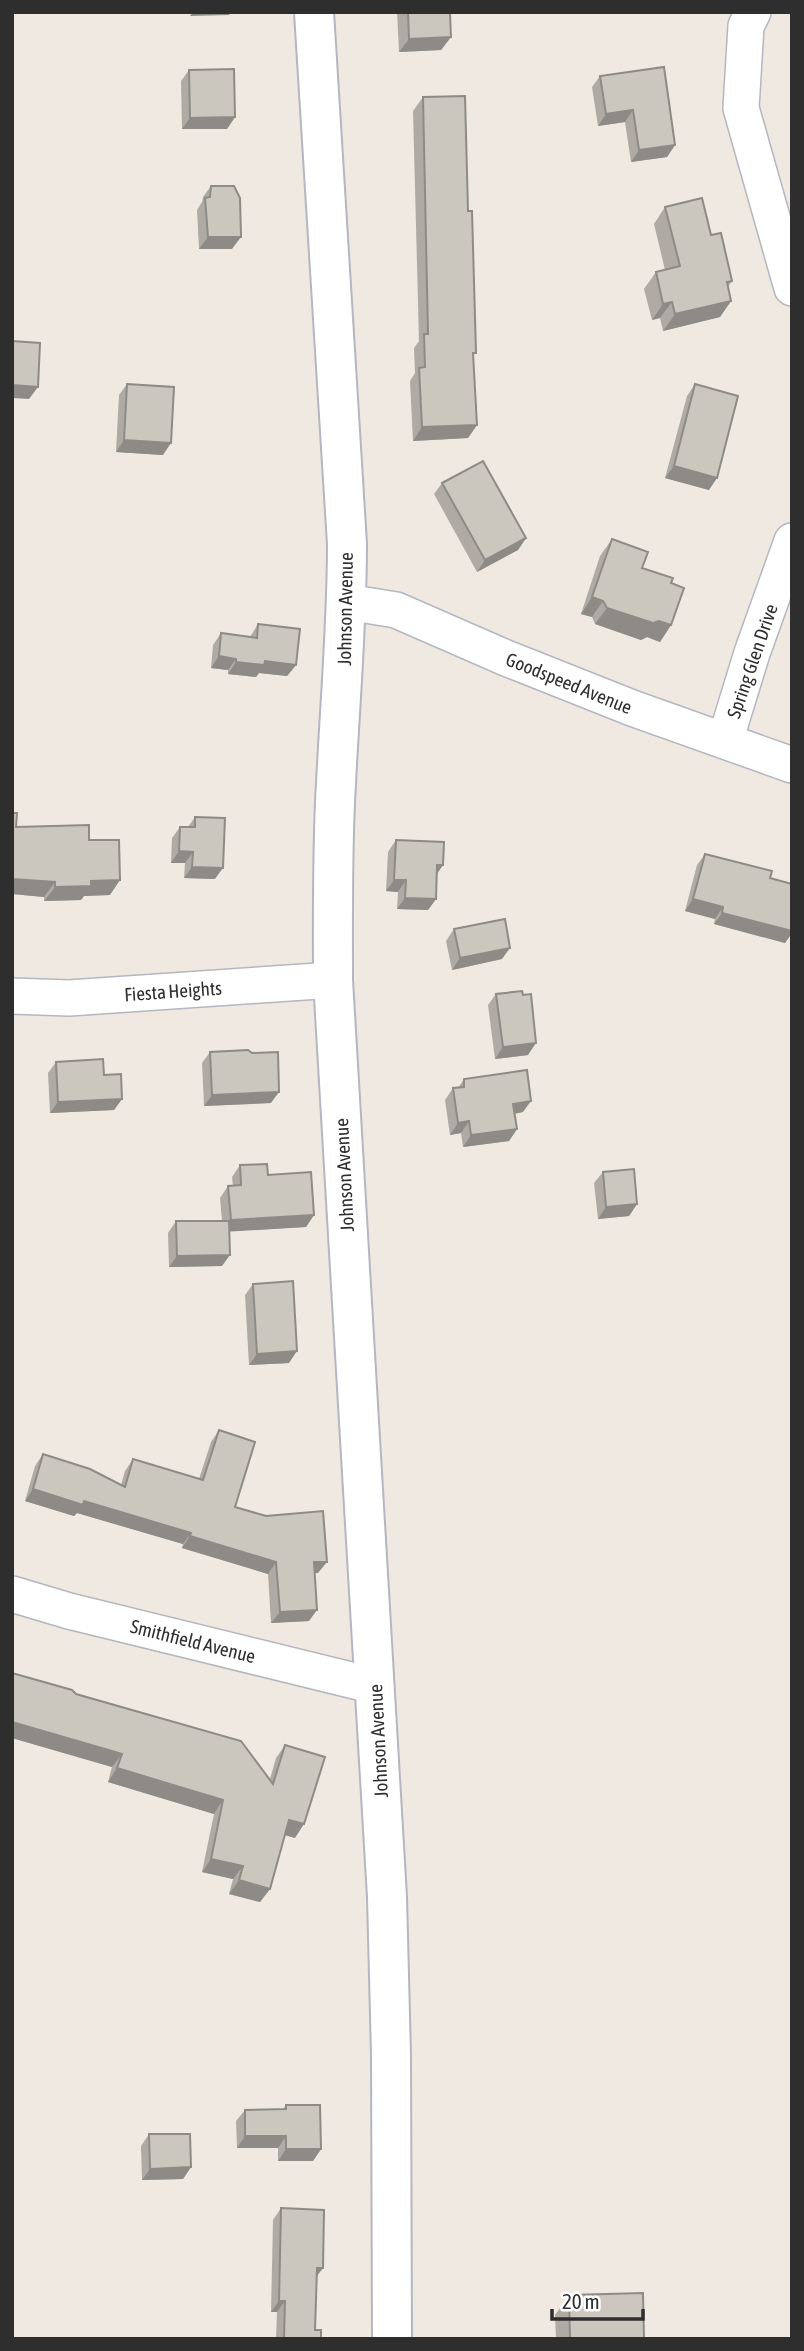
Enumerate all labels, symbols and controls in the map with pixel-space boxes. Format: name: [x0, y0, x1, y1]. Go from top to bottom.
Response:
street label: Johnson Avenue: [333, 552, 357, 666]
street label: Spring Glen Drive: [722, 601, 782, 721]
street label: Goodspeed Avenue: [503, 648, 635, 718]
street label: Fiesta Heights: [123, 977, 223, 1005]
street label: Johnson Avenue: [330, 1118, 358, 1232]
street label: Smithfield Avenue: [128, 1615, 258, 1667]
street label: Johnson Avenue: [364, 1684, 392, 1798]
scale bar: [552, 2278, 643, 2322]
text: 20 m: [562, 2289, 600, 2313]

